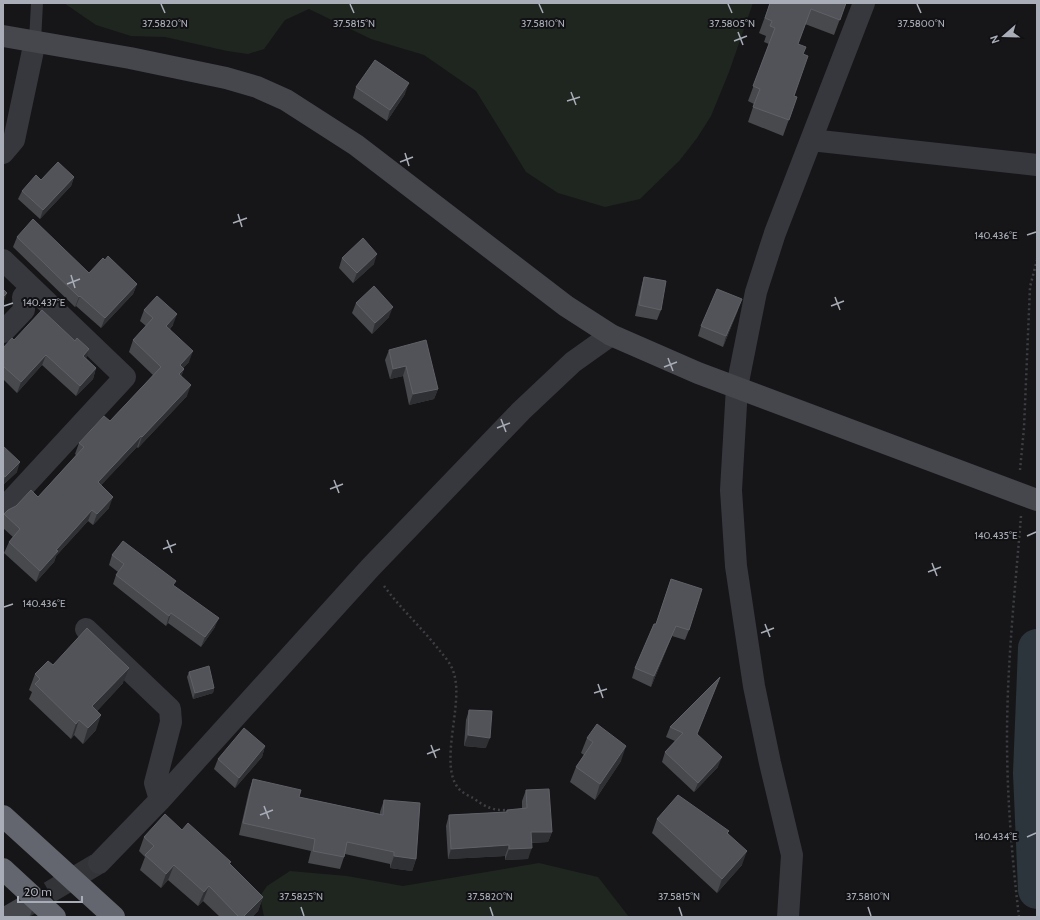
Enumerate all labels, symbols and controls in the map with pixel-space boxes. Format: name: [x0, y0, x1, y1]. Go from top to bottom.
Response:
north arrow: [984, 16, 1024, 56]
text: 37.5820°N: [142, 17, 188, 30]
text: 37.5815°N: [333, 17, 375, 30]
text: 37.5810°N: [521, 17, 565, 30]
text: 37.5805°N: [709, 17, 755, 30]
text: 37.5800°N: [897, 17, 945, 30]
text: N: [987, 33, 1003, 45]
text: 140.436°E: [974, 229, 1018, 242]
text: 140.437°E: [23, 296, 66, 309]
text: 140.435°E: [975, 529, 1018, 542]
text: 140.436°E: [22, 597, 66, 610]
text: 140.434°E: [974, 830, 1018, 843]
scale bar: [18, 878, 82, 904]
text: 20 m: [24, 884, 52, 899]
text: 37.5825°N: [279, 890, 323, 903]
text: 37.5820°N: [467, 890, 513, 903]
text: 37.5815°N: [658, 890, 700, 903]
text: 37.5810°N: [846, 890, 890, 903]

